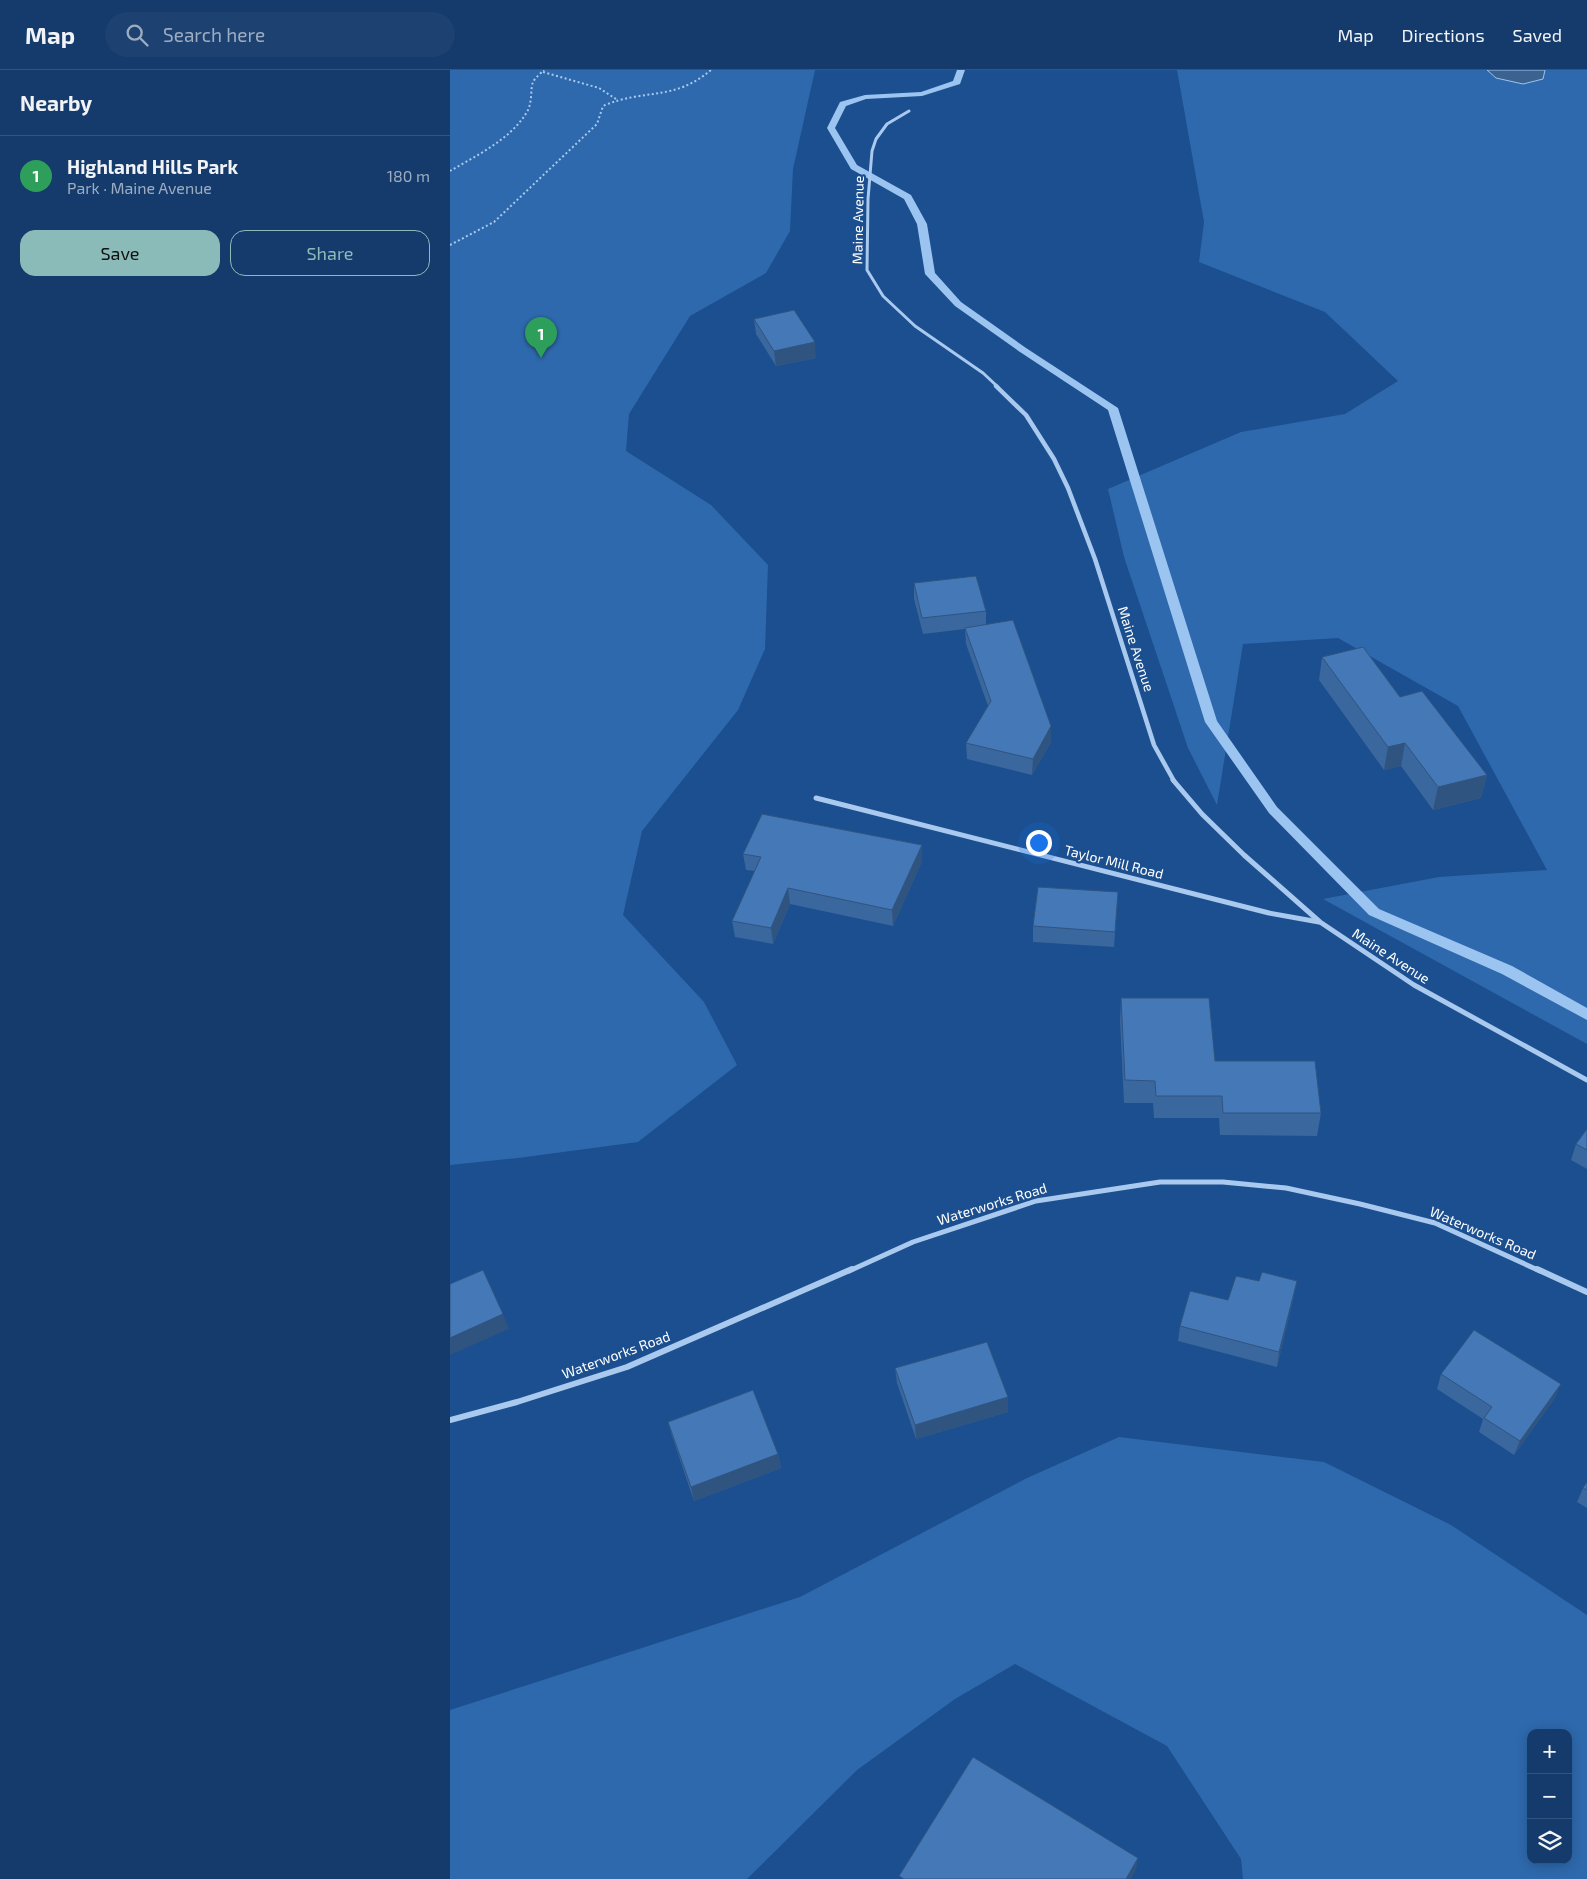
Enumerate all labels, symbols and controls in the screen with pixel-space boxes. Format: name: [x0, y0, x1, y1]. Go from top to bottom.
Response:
search box: [105, 12, 455, 57]
text: Map: [25, 20, 75, 49]
icon: search: [123, 21, 151, 49]
text: Search here: [163, 23, 265, 46]
text: Map: [1337, 24, 1374, 46]
text: Directions: [1402, 24, 1485, 46]
text: Saved: [1513, 24, 1562, 46]
text: Nearby: [20, 90, 92, 115]
text: Highland Hills Park: [67, 155, 238, 178]
text: 1: [33, 166, 39, 185]
text: 180 m: [387, 166, 430, 185]
street label: Maine Avenue: [848, 175, 867, 265]
text: Park · Maine Avenue: [67, 178, 212, 197]
button: Save: [20, 230, 220, 276]
button: Share: [230, 230, 430, 276]
pin: 1: [525, 317, 557, 358]
street label: Maine Avenue: [1115, 604, 1158, 694]
your location: [1026, 830, 1052, 856]
street label: Taylor Mill Road: [1063, 841, 1165, 882]
street label: Maine Avenue: [1349, 924, 1433, 987]
street label: Waterworks Road: [935, 1179, 1049, 1228]
street label: Waterworks Road: [1427, 1202, 1539, 1263]
street label: Waterworks Road: [559, 1327, 672, 1382]
map controls: [1527, 1729, 1572, 1864]
button: +: [1527, 1729, 1572, 1774]
button: −: [1527, 1774, 1572, 1819]
button: layers: [1527, 1819, 1572, 1864]

